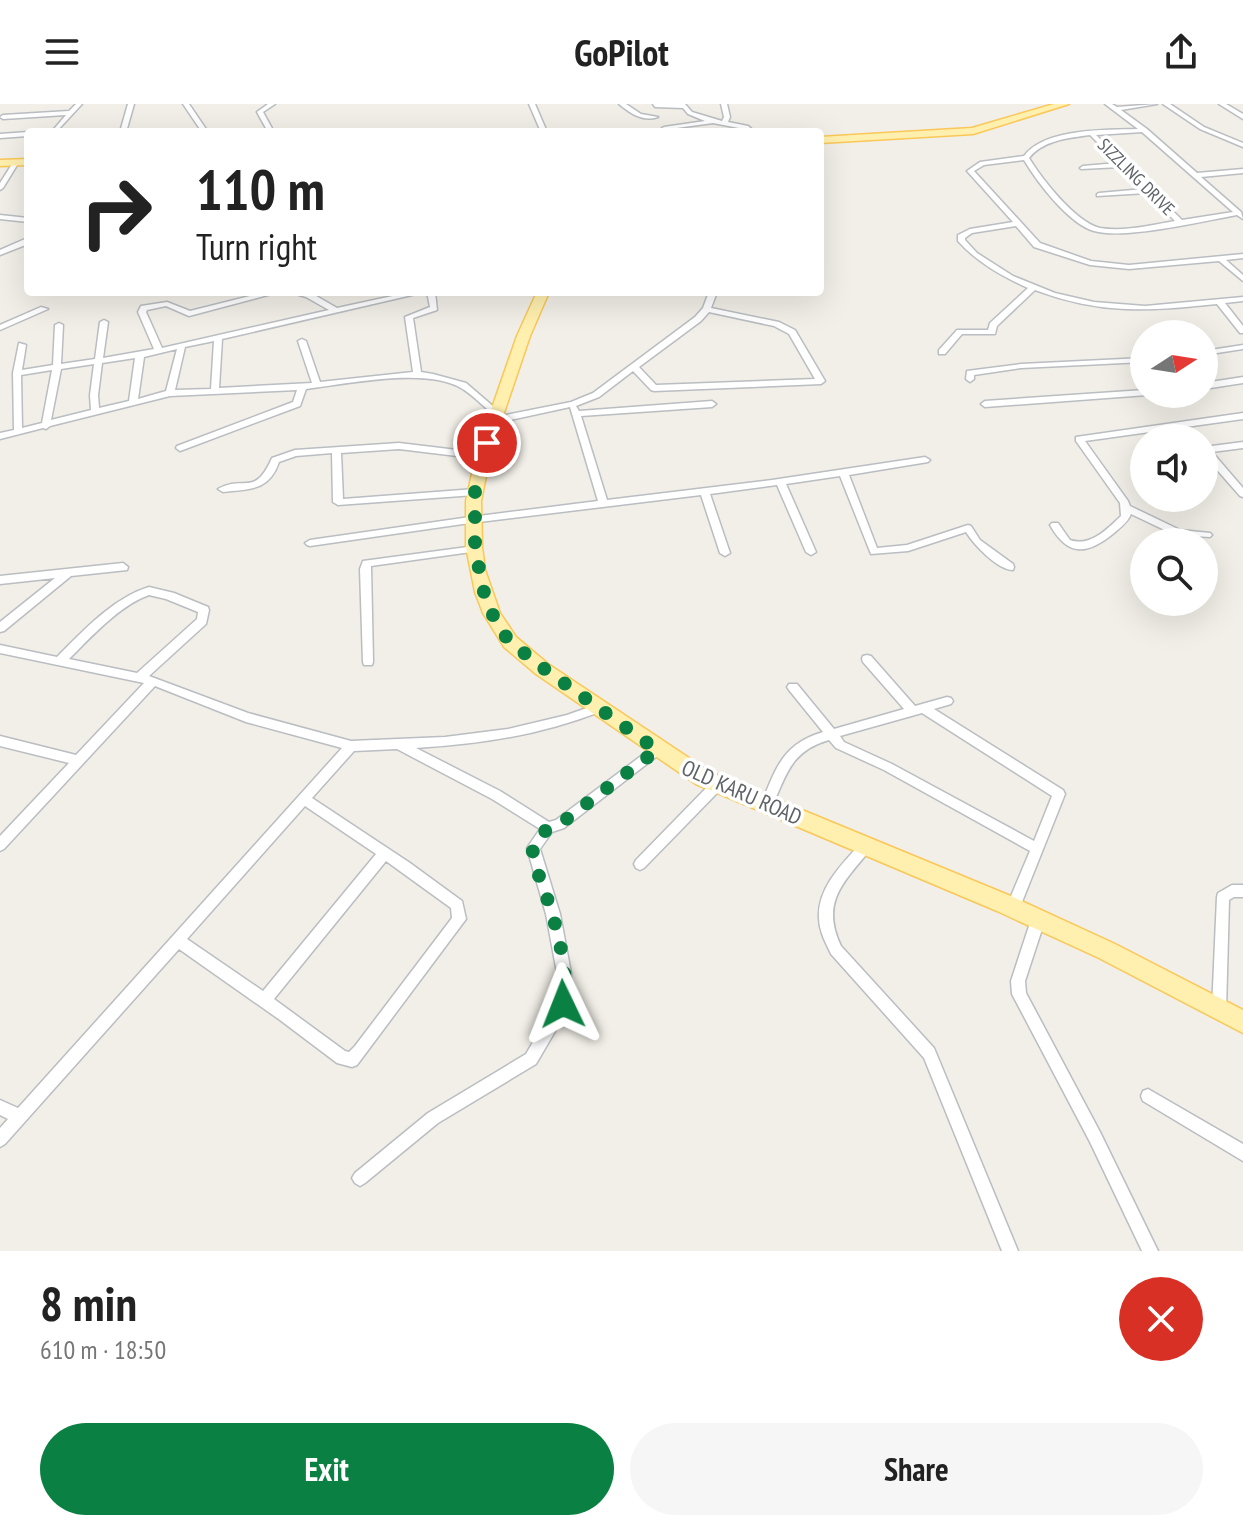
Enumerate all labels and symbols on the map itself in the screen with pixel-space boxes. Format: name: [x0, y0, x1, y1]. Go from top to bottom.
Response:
street label: SIZZLING DRIVE: [1093, 133, 1180, 220]
north arrow: [1130, 320, 1218, 408]
pin: [453, 409, 521, 477]
street label: OLD KARU ROAD: [678, 753, 806, 831]
position arrow: [521, 962, 605, 1046]

